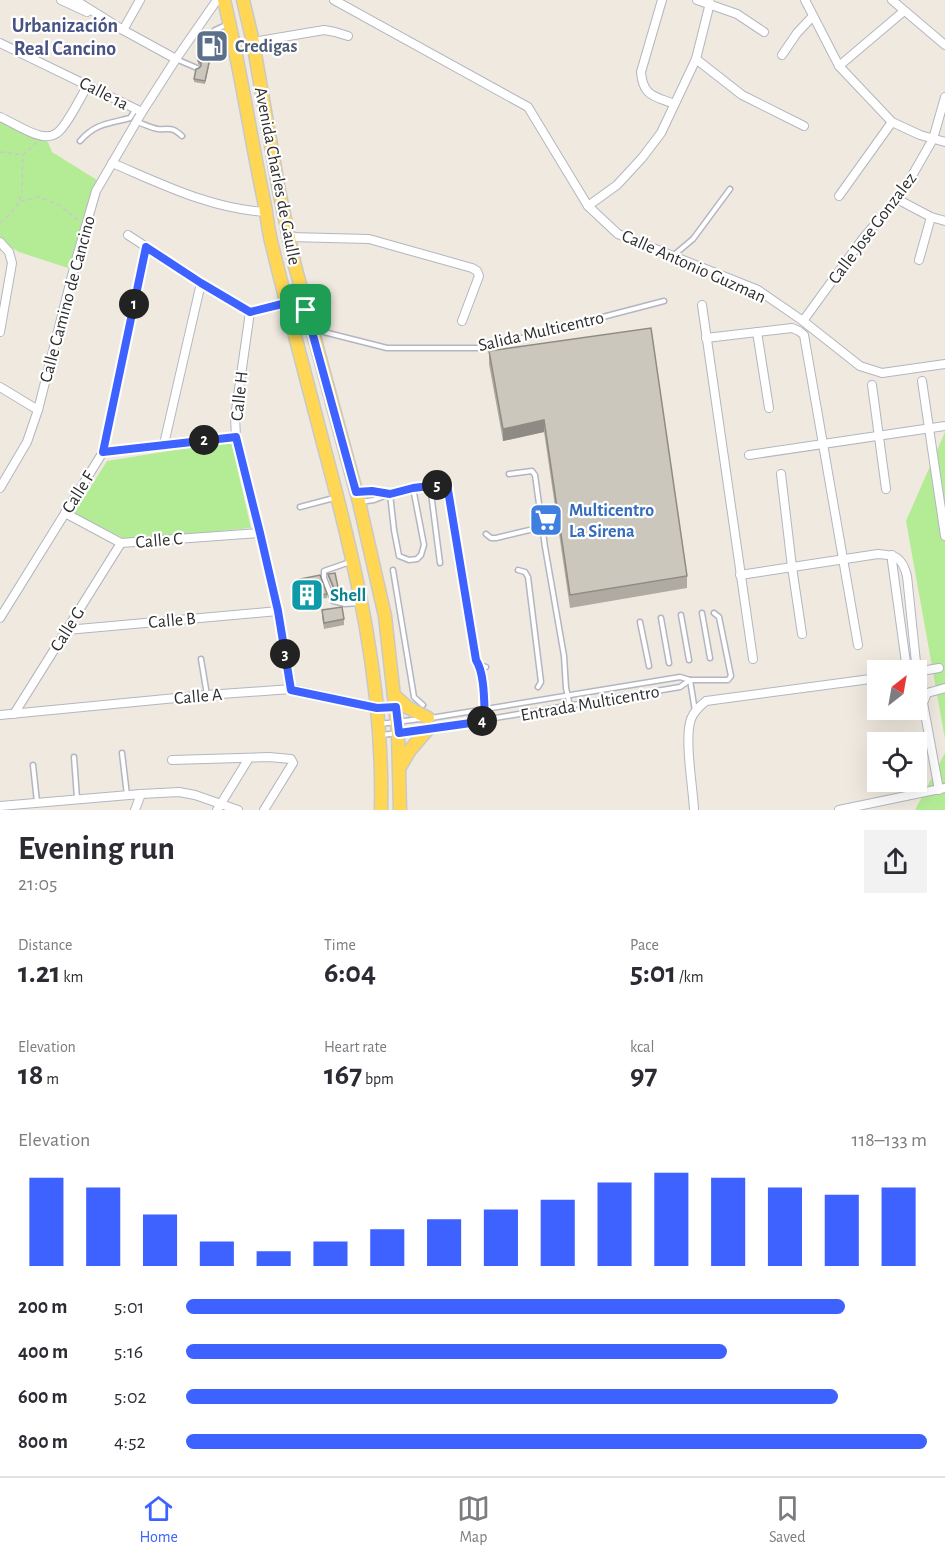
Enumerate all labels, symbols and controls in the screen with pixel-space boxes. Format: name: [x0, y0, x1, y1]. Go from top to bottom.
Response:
district label: Urbanización Real Cancino: [12, 16, 118, 59]
fuel station icon: Credigas: [194, 28, 230, 64]
place label: Credigas: [235, 38, 297, 56]
street label: Calle 1a: [76, 74, 131, 114]
street label: Avenida Charles de Gaulle: [251, 86, 303, 267]
street label: Calle Jose Gonzalez: [825, 170, 920, 288]
street label: Calle Camino de Cancino: [37, 214, 99, 385]
street label: Calle Antonio Guzman: [619, 227, 768, 307]
pin: [280, 284, 331, 335]
pin: 1: [119, 289, 149, 319]
icon: arrive: [289, 293, 322, 326]
text: 1: [131, 296, 137, 312]
street label: Salida Multicentro: [477, 309, 606, 355]
street label: Calle H: [228, 370, 252, 422]
pin: 2: [189, 425, 219, 455]
text: 2: [200, 432, 208, 448]
street label: Calle F: [59, 468, 99, 517]
pin: 5: [422, 470, 452, 500]
text: 5: [434, 477, 440, 493]
supermarket icon: Multicentro La Sirena: [528, 502, 564, 538]
place label: Multicentro La Sirena: [569, 502, 654, 541]
street label: Calle C: [135, 530, 183, 552]
building icon: Shell: [289, 577, 325, 613]
place label: Shell: [330, 587, 366, 605]
street label: Calle G: [47, 604, 88, 655]
street label: Calle B: [148, 610, 197, 632]
pin: 3: [270, 639, 300, 669]
text: 3: [282, 646, 288, 662]
north arrow: [867, 660, 927, 720]
map controls: [867, 660, 927, 792]
street label: Entrada Multicentro: [519, 683, 661, 725]
street label: Calle A: [173, 686, 223, 708]
pin: 4: [467, 706, 497, 736]
text: 4: [478, 713, 486, 729]
button: locate: [867, 732, 927, 792]
button: share: [864, 830, 927, 893]
text: Evening run: [18, 833, 175, 866]
text: 21:05: [18, 874, 57, 894]
text: Distance: [18, 937, 72, 953]
text: Time: [324, 937, 356, 953]
text: Pace: [630, 937, 659, 953]
text: 1.21: [18, 958, 61, 988]
text: 6:04: [324, 958, 376, 988]
text: 5:01: [630, 958, 676, 988]
text: km: [61, 969, 83, 985]
text: /km: [676, 969, 704, 985]
text: Elevation: [18, 1039, 76, 1055]
text: Heart rate: [324, 1039, 387, 1055]
text: kcal: [630, 1039, 654, 1055]
text: 18: [18, 1060, 44, 1090]
text: 167: [324, 1060, 362, 1090]
text: 97: [630, 1060, 657, 1090]
text: m: [44, 1071, 59, 1087]
text: bpm: [362, 1071, 394, 1087]
text: Elevation: [18, 1130, 90, 1150]
text: 118–133 m: [852, 1130, 927, 1150]
text: 200 m: [18, 1297, 67, 1317]
text: 5:01: [114, 1297, 144, 1317]
text: 400 m: [18, 1342, 68, 1362]
text: 5:16: [114, 1342, 143, 1362]
text: 600 m: [18, 1387, 68, 1407]
text: 5:02: [114, 1387, 147, 1407]
text: 800 m: [18, 1432, 68, 1452]
text: 4:52: [114, 1432, 146, 1452]
tab: Home: [139, 1492, 178, 1547]
tab: Map: [457, 1492, 490, 1547]
tab: Saved: [769, 1492, 806, 1547]

